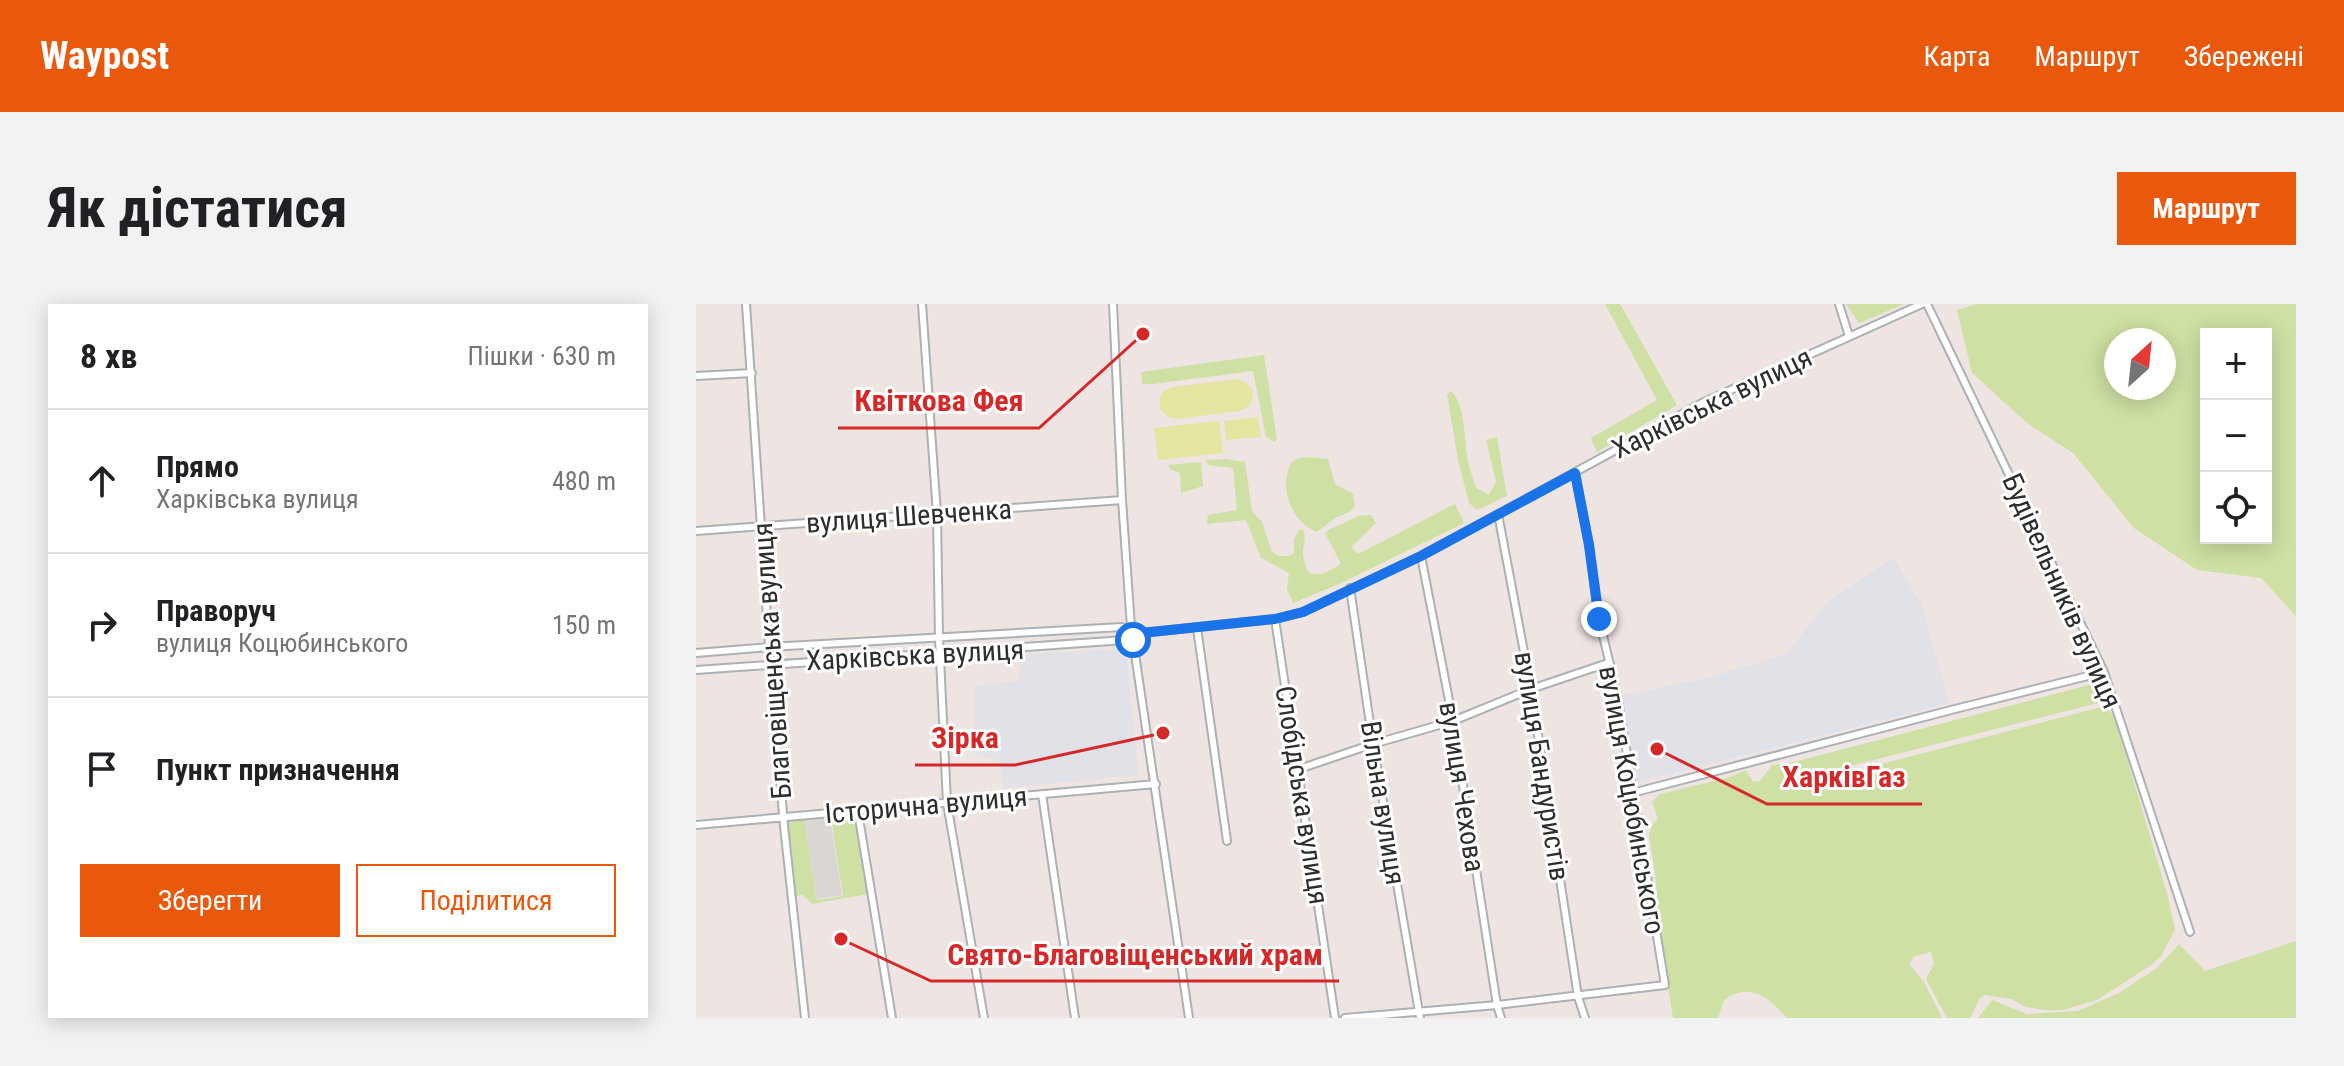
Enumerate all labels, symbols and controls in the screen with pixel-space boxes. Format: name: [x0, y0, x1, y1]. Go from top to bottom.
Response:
text: Waypost: [40, 34, 169, 78]
text: Карта: [1924, 40, 1990, 73]
text: Маршрут: [2034, 40, 2140, 73]
text: Збережені: [2184, 40, 2304, 73]
button: Маршрут: [2117, 172, 2296, 245]
text: Як дістатися: [48, 175, 348, 241]
north arrow: [2104, 328, 2176, 400]
map controls: [2200, 328, 2272, 544]
button: +: [2200, 328, 2272, 400]
text: 8 хв: [80, 336, 137, 376]
street label: Харківська вулиця: [1607, 340, 1817, 466]
text: Пішки · 630 m: [468, 341, 616, 371]
callout: Квіткова Фея: [838, 374, 1039, 428]
text: Квіткова Фея: [854, 383, 1024, 418]
button: −: [2200, 400, 2272, 472]
text: Прямо: [156, 449, 239, 484]
icon: ahead: [80, 459, 124, 503]
text: 480 m: [552, 466, 616, 496]
street label: Будівельників вулиця: [1995, 468, 2129, 714]
button: locate: [2200, 472, 2272, 544]
text: Харківська вулиця: [156, 484, 359, 514]
street label: вулиця Шевченка: [805, 492, 1013, 540]
street label: Благовіщенська вулиця: [746, 522, 798, 800]
text: Праворуч: [156, 593, 276, 628]
route end: [1581, 601, 1617, 637]
icon: right: [80, 603, 124, 647]
text: 150 m: [552, 610, 616, 640]
route start: [1115, 622, 1151, 658]
text: вулиця Коцюбинського: [156, 628, 408, 658]
street label: Харківська вулиця: [805, 633, 1025, 677]
street label: вулиця Бандуристів: [1508, 649, 1576, 883]
street label: вулиця Коцюбинського: [1592, 663, 1672, 937]
street label: Слобідська вулиця: [1268, 683, 1336, 907]
street label: вулиця Чехова: [1432, 700, 1492, 874]
callout: Зірка: [915, 711, 1015, 765]
street label: Вільна вулиця: [1354, 719, 1412, 887]
text: Зірка: [931, 720, 999, 755]
icon: arrive: [80, 747, 124, 791]
callout: ХарківГаз: [1767, 750, 1922, 804]
text: Пункт призначення: [156, 752, 400, 787]
text: ХарківГаз: [1782, 759, 1906, 794]
street label: Історична вулиця: [824, 780, 1028, 830]
button: Зберегти: [80, 864, 340, 937]
button: Поділитися: [356, 864, 616, 937]
callout: Свято-Благовіщенський храм: [931, 927, 1339, 981]
text: Свято-Благовіщенський храм: [947, 937, 1323, 972]

